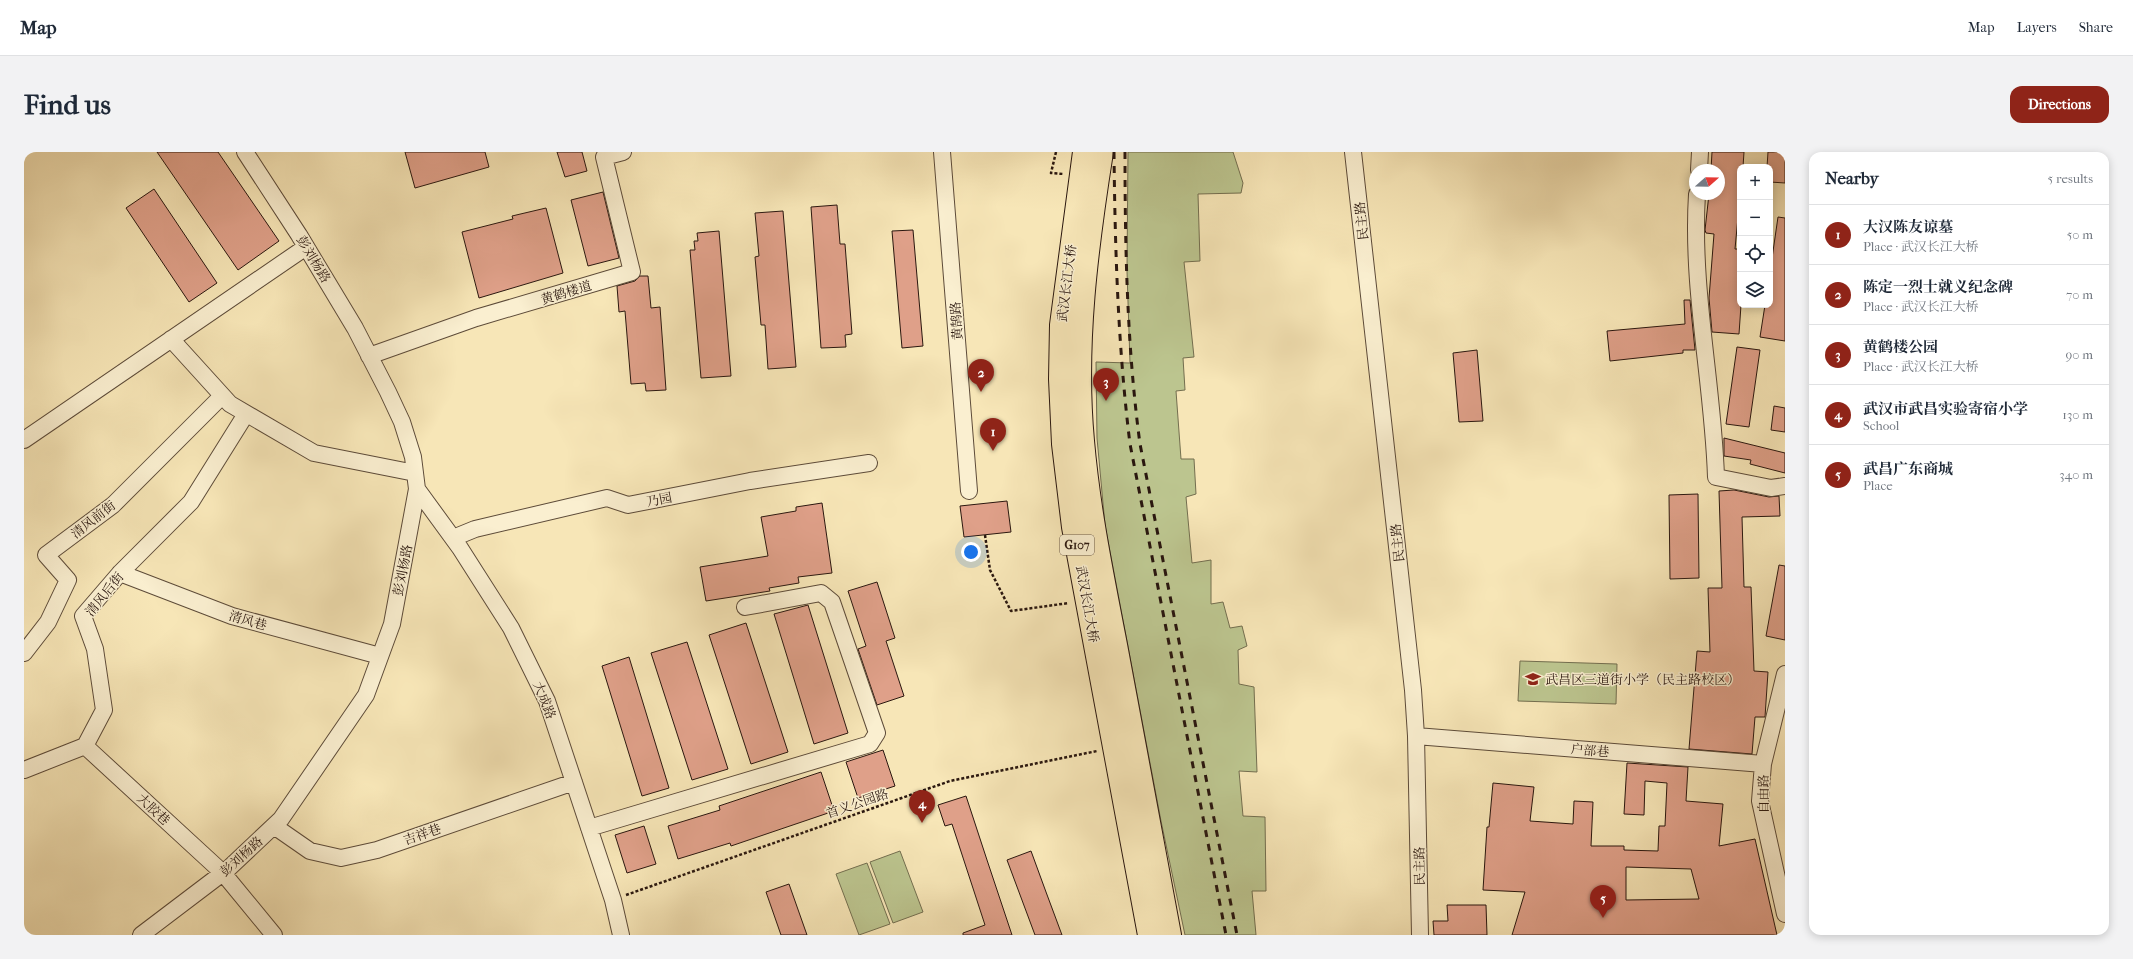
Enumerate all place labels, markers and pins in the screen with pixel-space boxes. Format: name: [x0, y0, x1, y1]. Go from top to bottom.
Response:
pin: 2: [968, 359, 994, 392]
pin: 3: [1093, 368, 1119, 401]
pin: 1: [980, 418, 1006, 451]
school or university icon: 武昌区三道街小学（民主路校区）: [1524, 670, 1542, 688]
place label: 武昌区三道街小学（民主路校区）: [1545, 672, 1740, 687]
pin: 4: [909, 790, 935, 823]
pin: 5: [1590, 885, 1616, 918]

